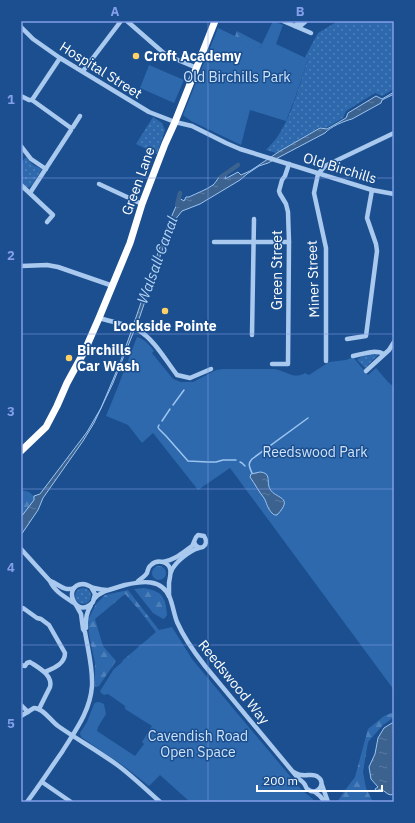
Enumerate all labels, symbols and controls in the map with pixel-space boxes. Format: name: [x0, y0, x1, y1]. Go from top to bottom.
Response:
text: A: [111, 3, 120, 20]
text: B: [296, 3, 305, 20]
street label: Hospital Street: [56, 37, 146, 103]
place label: Croft Academy: [144, 47, 242, 65]
marker: Croft Academy: [131, 51, 141, 61]
park label: Old Birchills Park: [183, 68, 291, 86]
text: 1: [7, 91, 15, 108]
street label: Green Lane: [117, 144, 159, 218]
street label: Old Birchills: [301, 148, 379, 188]
water label: Walsall Canal: [132, 214, 182, 306]
street label: Green Street: [268, 230, 286, 310]
street label: Miner Street: [303, 240, 323, 318]
text: 2: [7, 247, 15, 264]
marker: Lockside Pointe: [160, 306, 170, 316]
place label: Lockside Pointe: [113, 317, 217, 335]
place label: Birchills Car Wash: [77, 341, 140, 375]
marker: Birchills Car Wash: [64, 353, 74, 363]
text: 3: [7, 403, 15, 420]
park label: Reedswood Park: [262, 443, 368, 461]
text: 4: [7, 559, 15, 576]
street label: Reedswood Way: [194, 636, 274, 728]
text: 5: [7, 715, 15, 732]
park label: Cavendish Road Open Space: [148, 727, 248, 761]
scale bar: [257, 767, 382, 793]
text: 200 m: [263, 773, 298, 788]

